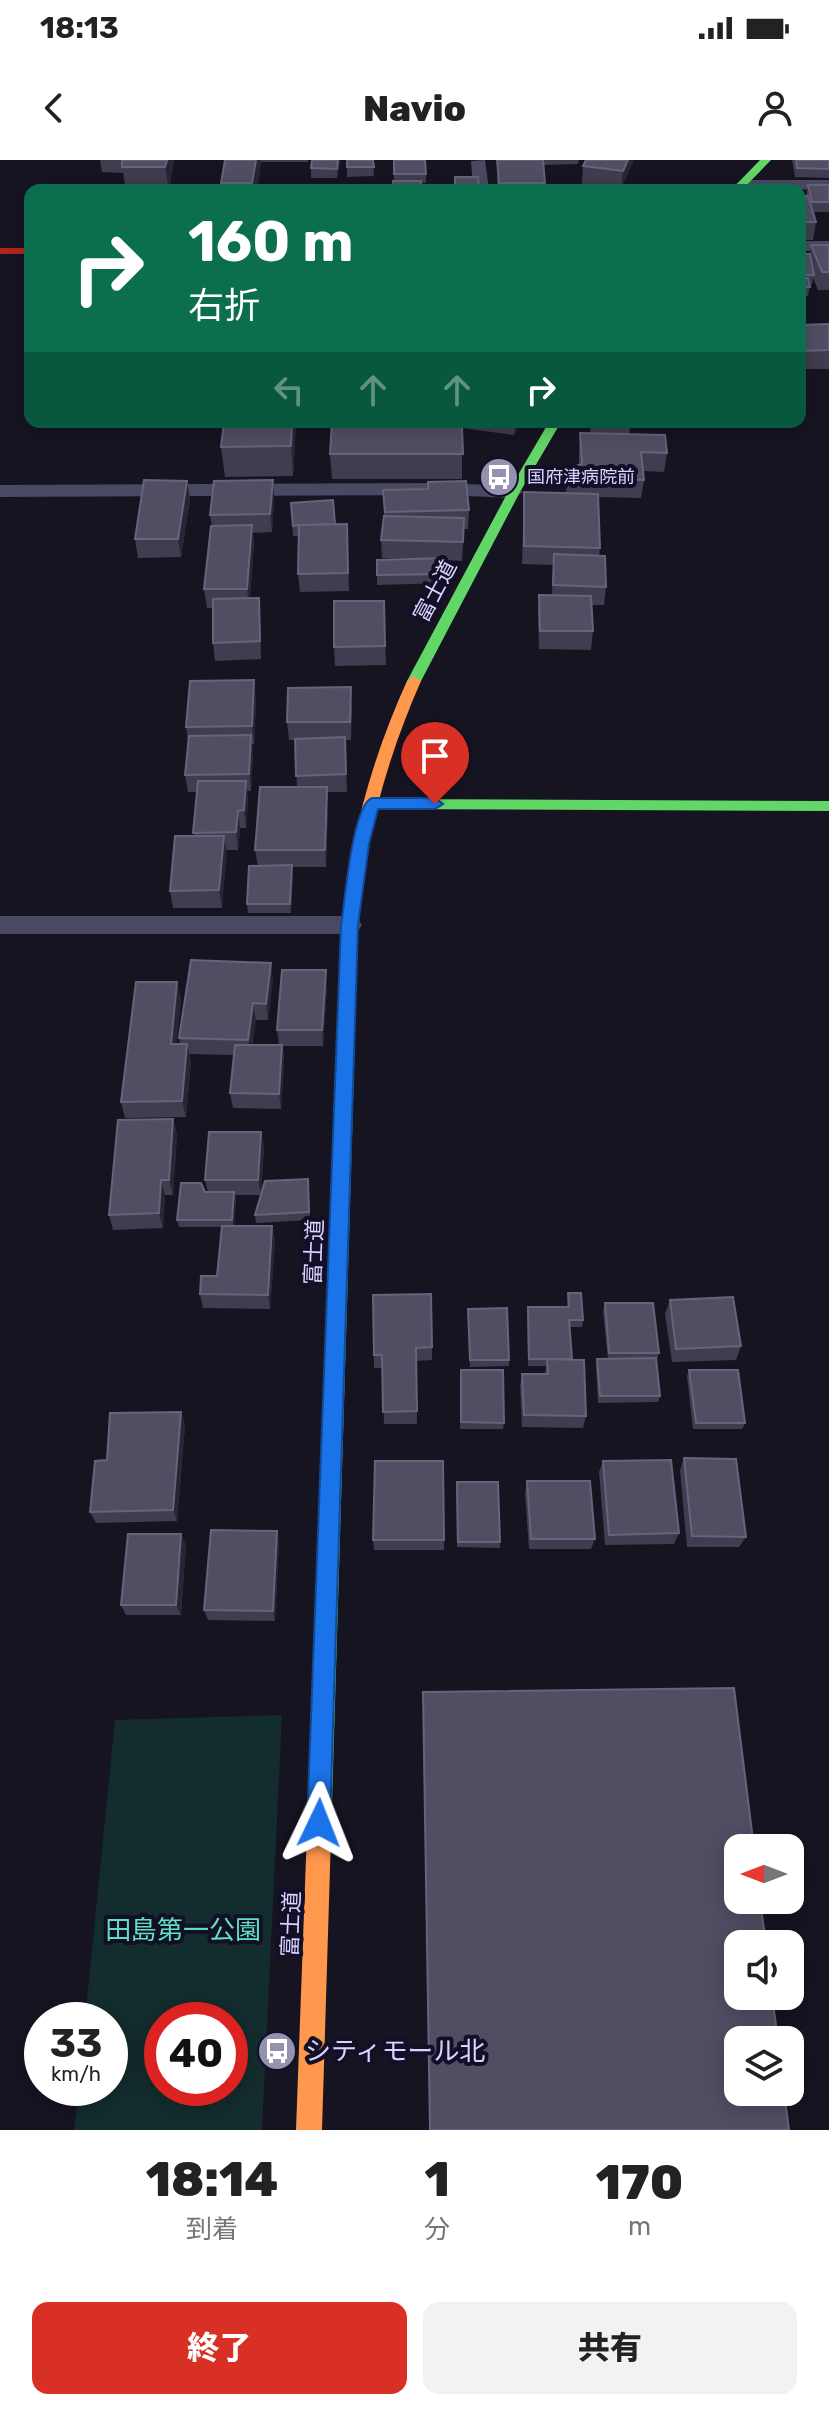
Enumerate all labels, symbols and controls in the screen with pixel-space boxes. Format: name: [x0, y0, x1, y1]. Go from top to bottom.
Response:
text: 18:13: [40, 10, 119, 46]
icon: back: [32, 86, 76, 130]
icon: person: [753, 86, 797, 130]
text: Navio: [363, 87, 466, 130]
text: 160 m: [188, 209, 354, 275]
icon: right: [56, 216, 160, 320]
text: 右折: [188, 284, 260, 327]
icon: left: [267, 368, 311, 412]
icon: ahead: [351, 368, 395, 412]
icon: ahead: [435, 368, 479, 412]
icon: right: [519, 368, 563, 412]
bus stop icon: 国府津病院前: [478, 456, 520, 498]
place label: 国府津病院前: [527, 466, 635, 488]
street label: 富士道: [408, 556, 462, 626]
pin: [401, 722, 469, 804]
icon: arrive: [413, 734, 457, 778]
street label: 富士道: [299, 1219, 329, 1285]
position arrow: [277, 1781, 361, 1865]
north arrow: [724, 1834, 804, 1914]
map controls: [724, 1834, 804, 2106]
street label: 富士道: [276, 1891, 306, 1957]
park label: 田島第一公園: [105, 1915, 261, 1946]
button: sound: [724, 1930, 804, 2010]
speed limit sign: 40: [144, 2002, 248, 2106]
text: 33: [50, 2020, 102, 2067]
button: layers: [724, 2026, 804, 2106]
bus stop icon: シティモール北: [256, 2030, 298, 2072]
place label: シティモール北: [305, 2036, 485, 2067]
text: km/h: [51, 2062, 101, 2086]
text: 18:14: [146, 2151, 278, 2208]
text: 1: [424, 2151, 450, 2208]
text: 170: [596, 2154, 683, 2211]
text: m: [628, 2211, 651, 2242]
text: 到着: [186, 2214, 238, 2245]
text: 分: [424, 2214, 450, 2245]
button: 終了: [32, 2302, 407, 2394]
button: 共有: [423, 2302, 797, 2394]

